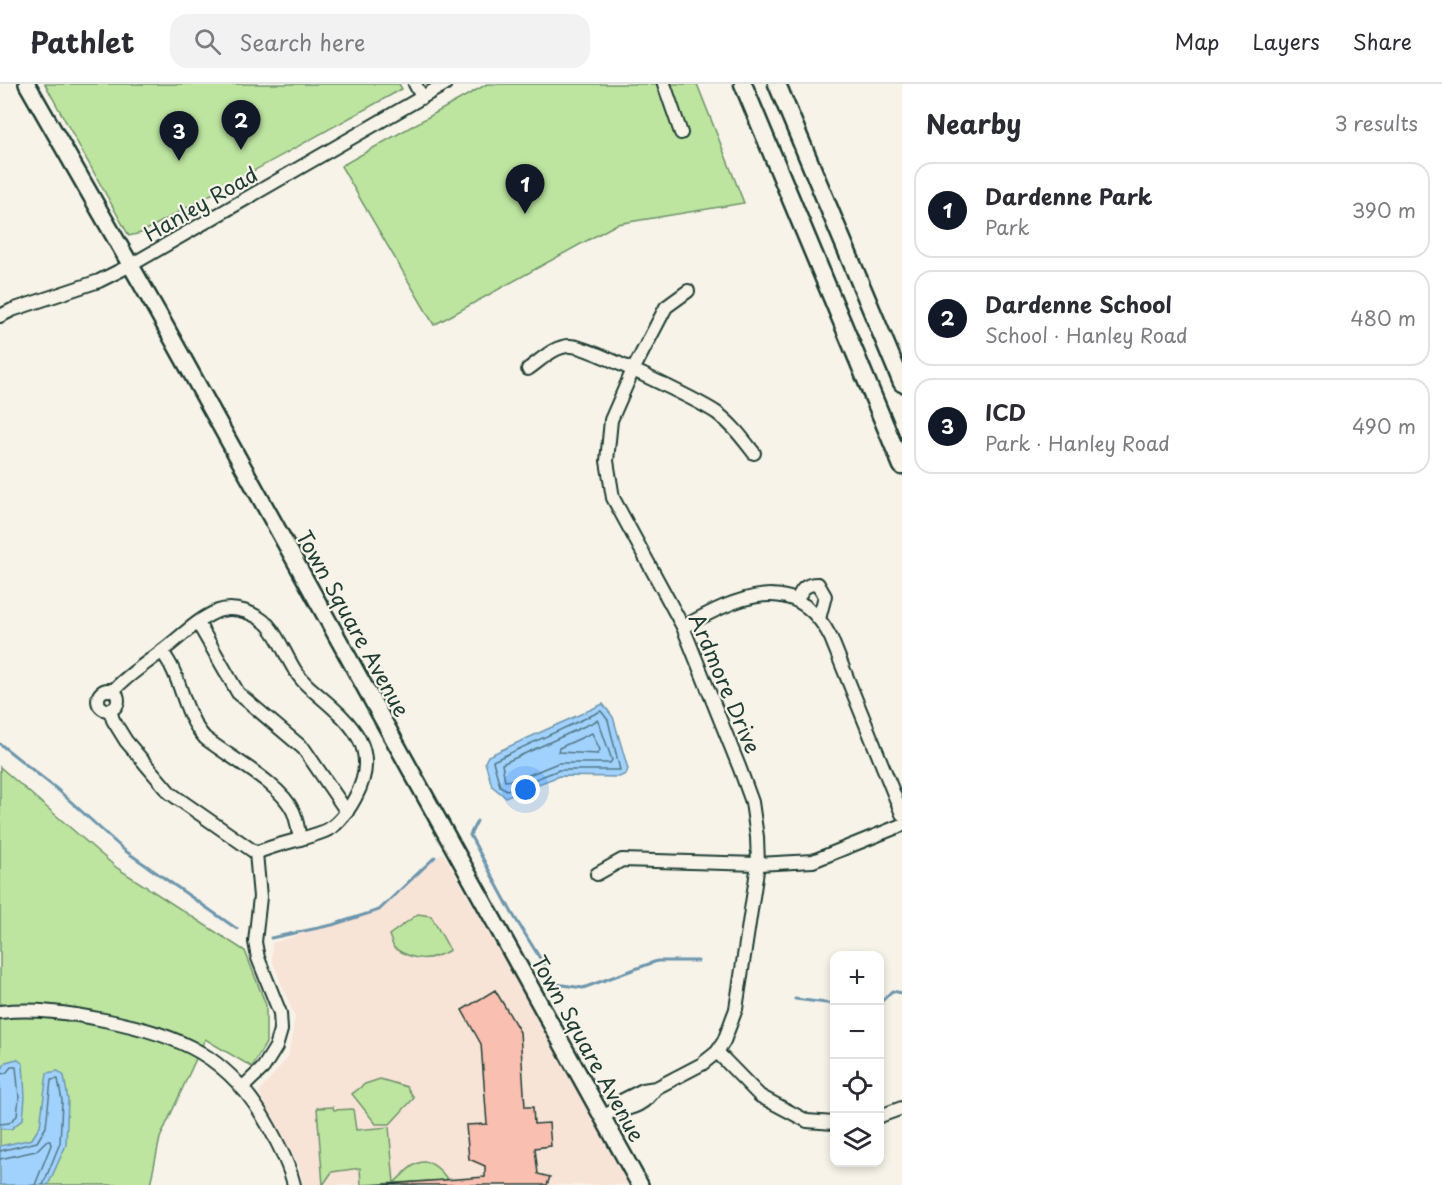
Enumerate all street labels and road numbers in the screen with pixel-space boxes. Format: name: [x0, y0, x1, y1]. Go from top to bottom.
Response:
street label: Hanley Road: [137, 157, 263, 249]
street label: Town Square Avenue: [289, 524, 419, 722]
street label: Ardmore Drive: [682, 608, 770, 758]
street label: Town Square Avenue: [524, 949, 654, 1147]

